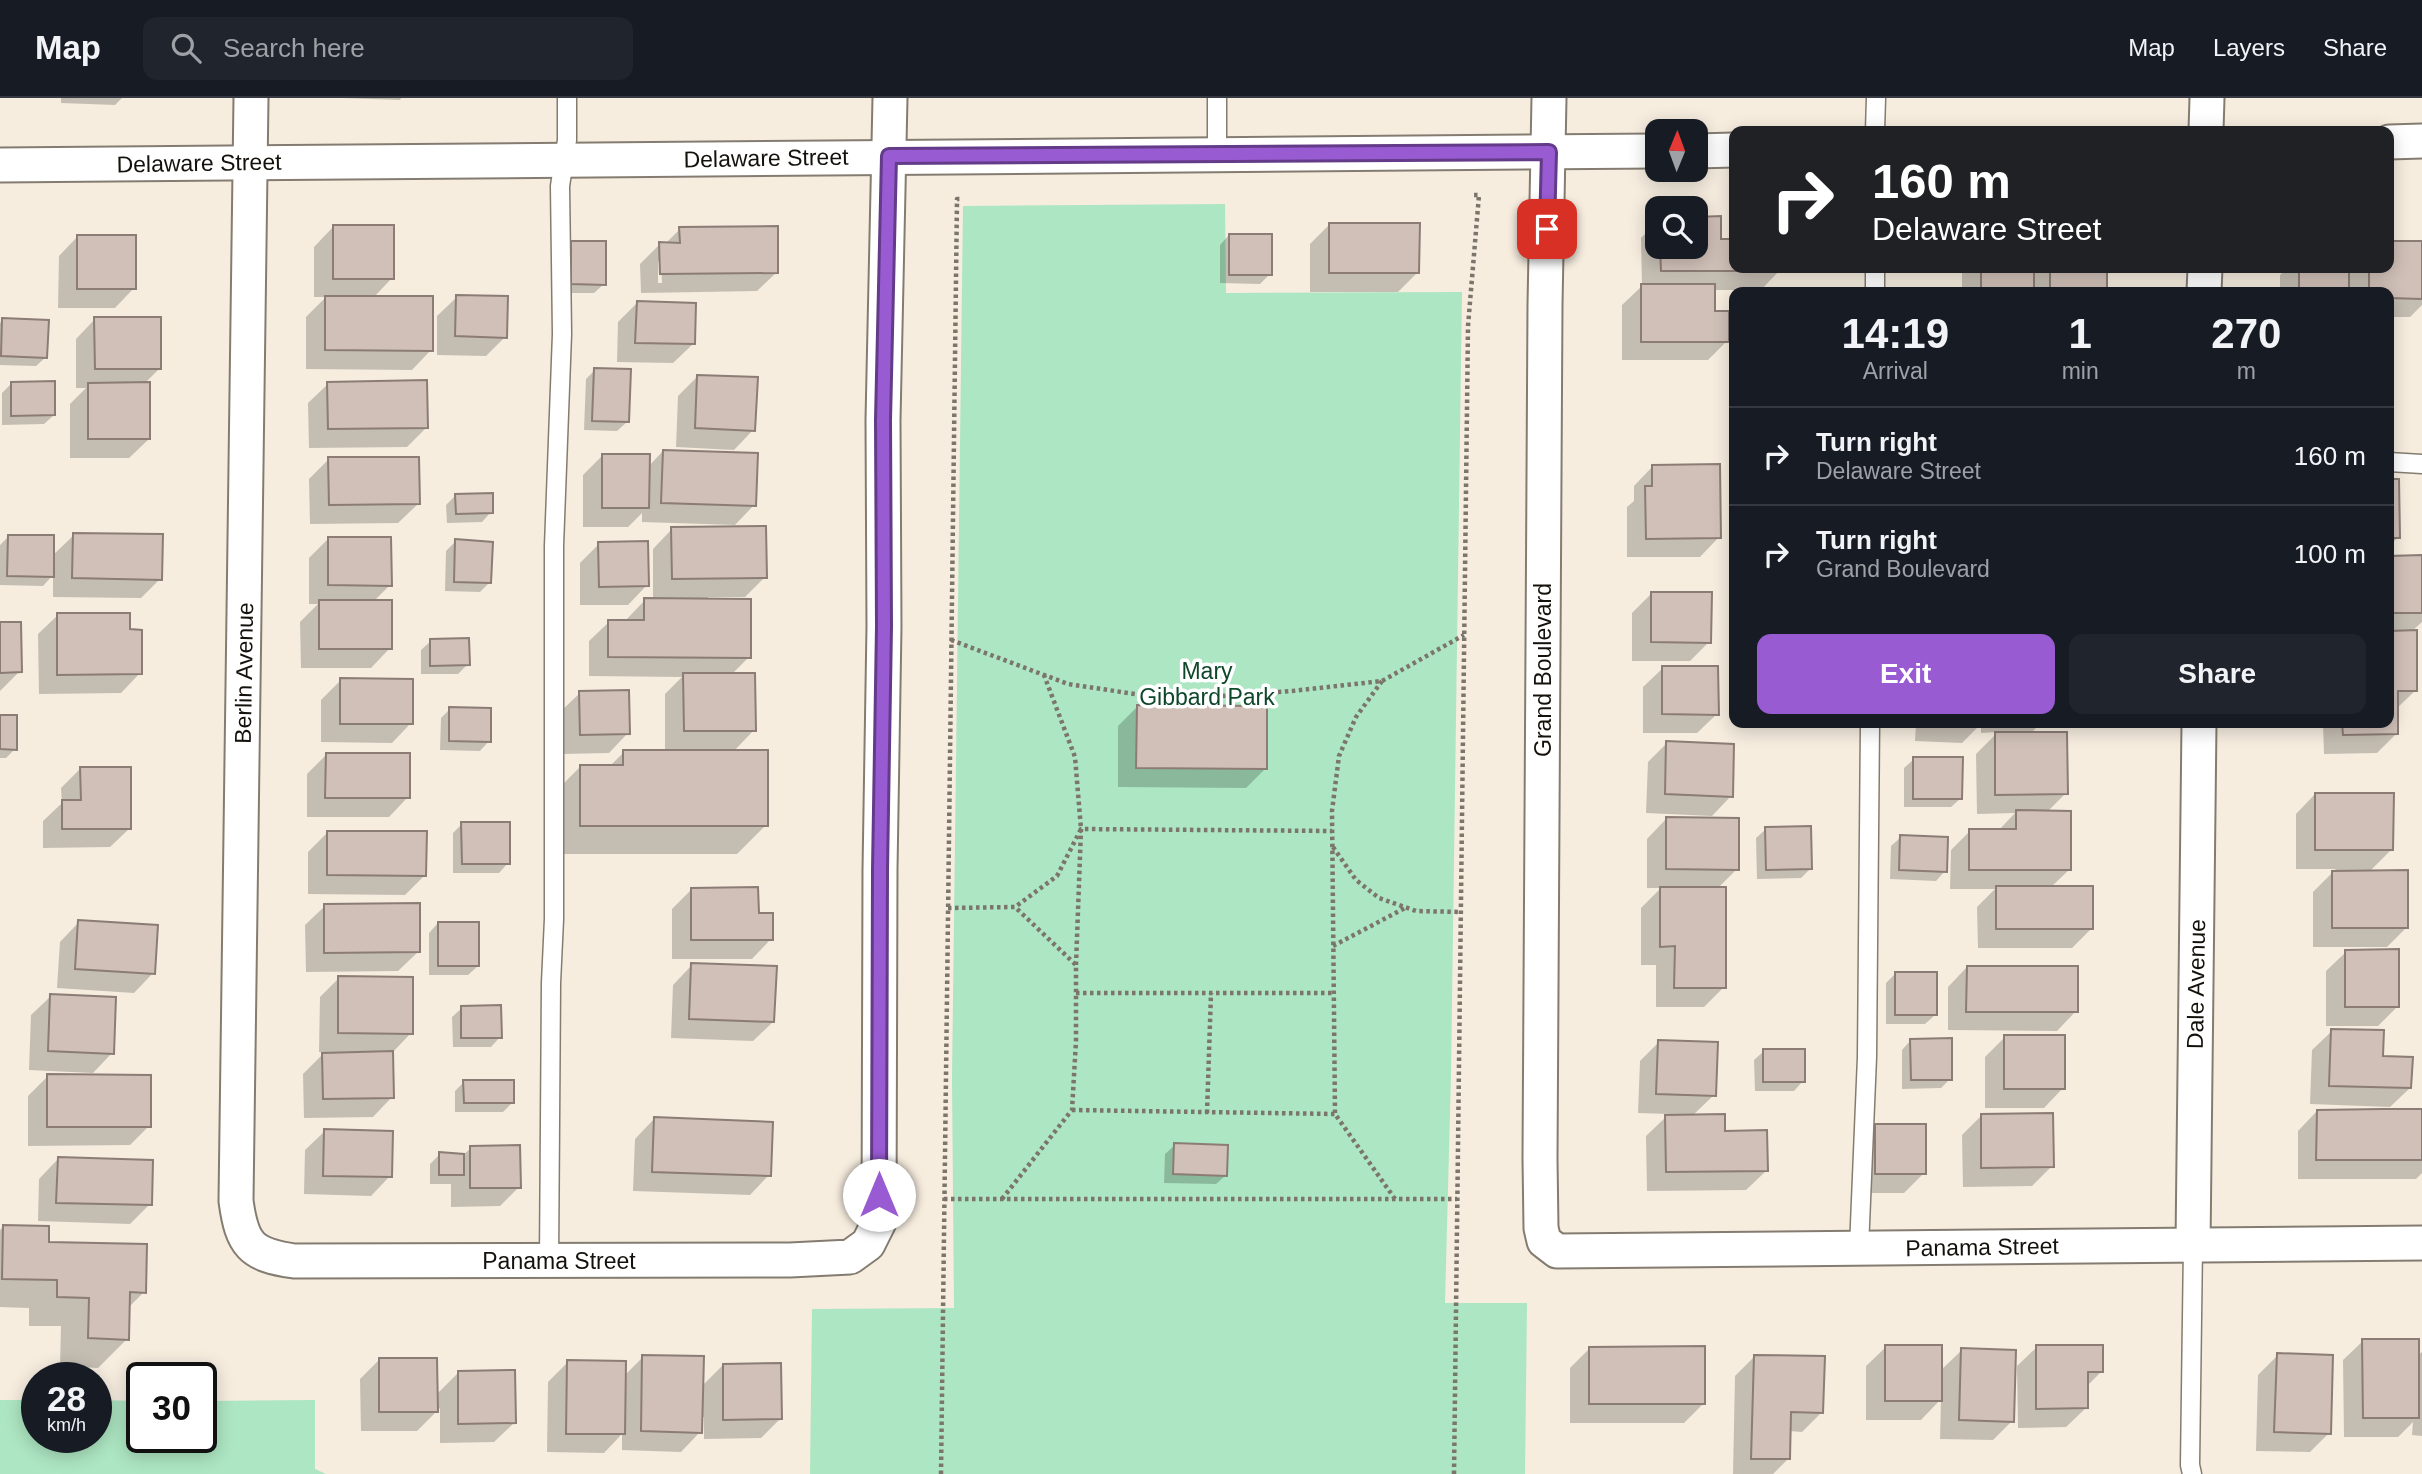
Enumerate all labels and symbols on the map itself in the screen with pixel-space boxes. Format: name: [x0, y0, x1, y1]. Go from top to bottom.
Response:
north arrow: [1645, 119, 1708, 182]
street label: Delaware Street: [683, 144, 849, 172]
street label: Delaware Street: [116, 149, 282, 177]
pin: [1517, 199, 1577, 259]
street label: Grand Boulevard: [1530, 583, 1556, 757]
street label: Berlin Avenue: [230, 602, 258, 744]
park label: Mary Gibbard Park: [1139, 658, 1275, 710]
street label: Dale Avenue: [2182, 919, 2210, 1049]
position arrow: [842, 1158, 916, 1232]
street label: Panama Street: [1905, 1233, 2060, 1261]
street label: Panama Street: [482, 1248, 636, 1274]
speed limit sign: 30: [126, 1362, 217, 1453]

